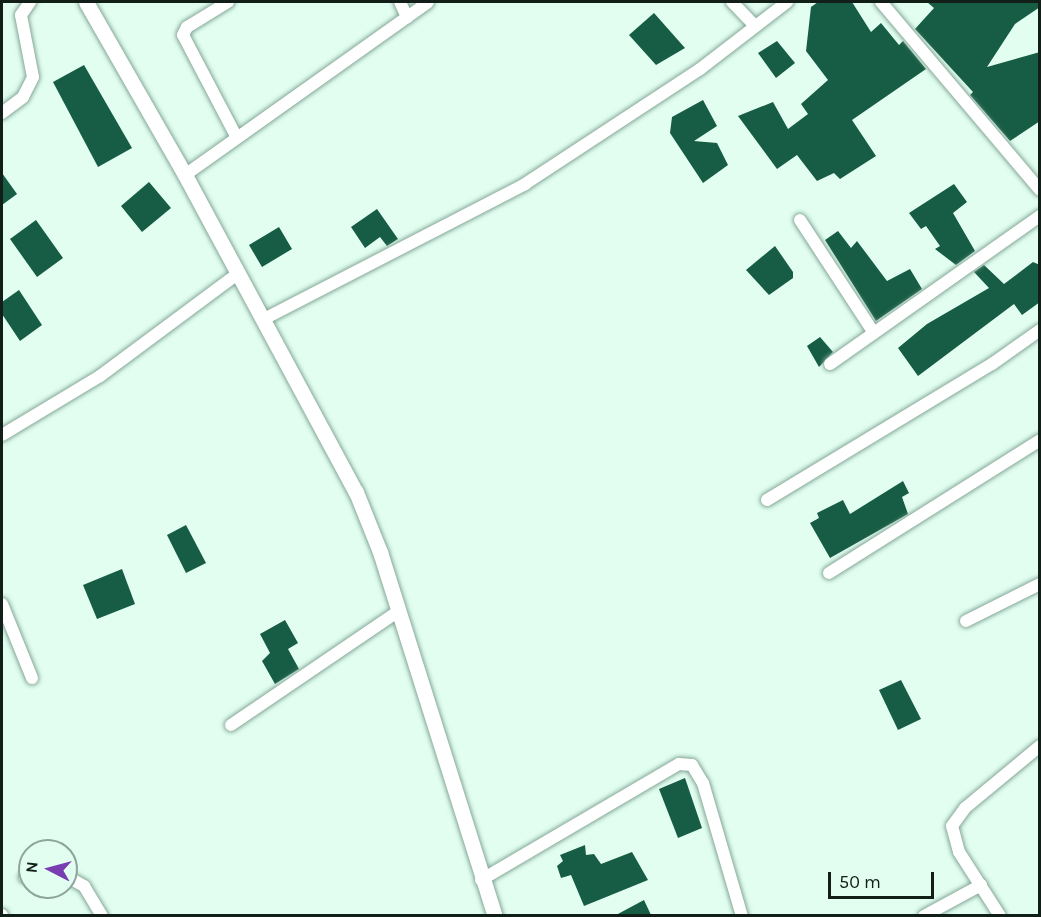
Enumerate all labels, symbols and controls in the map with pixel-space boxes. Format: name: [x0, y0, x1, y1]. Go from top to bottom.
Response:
north arrow: [18, 839, 78, 899]
scale bar: [831, 860, 938, 898]
text: N: [22, 861, 42, 874]
text: 50 m: [839, 871, 881, 893]

